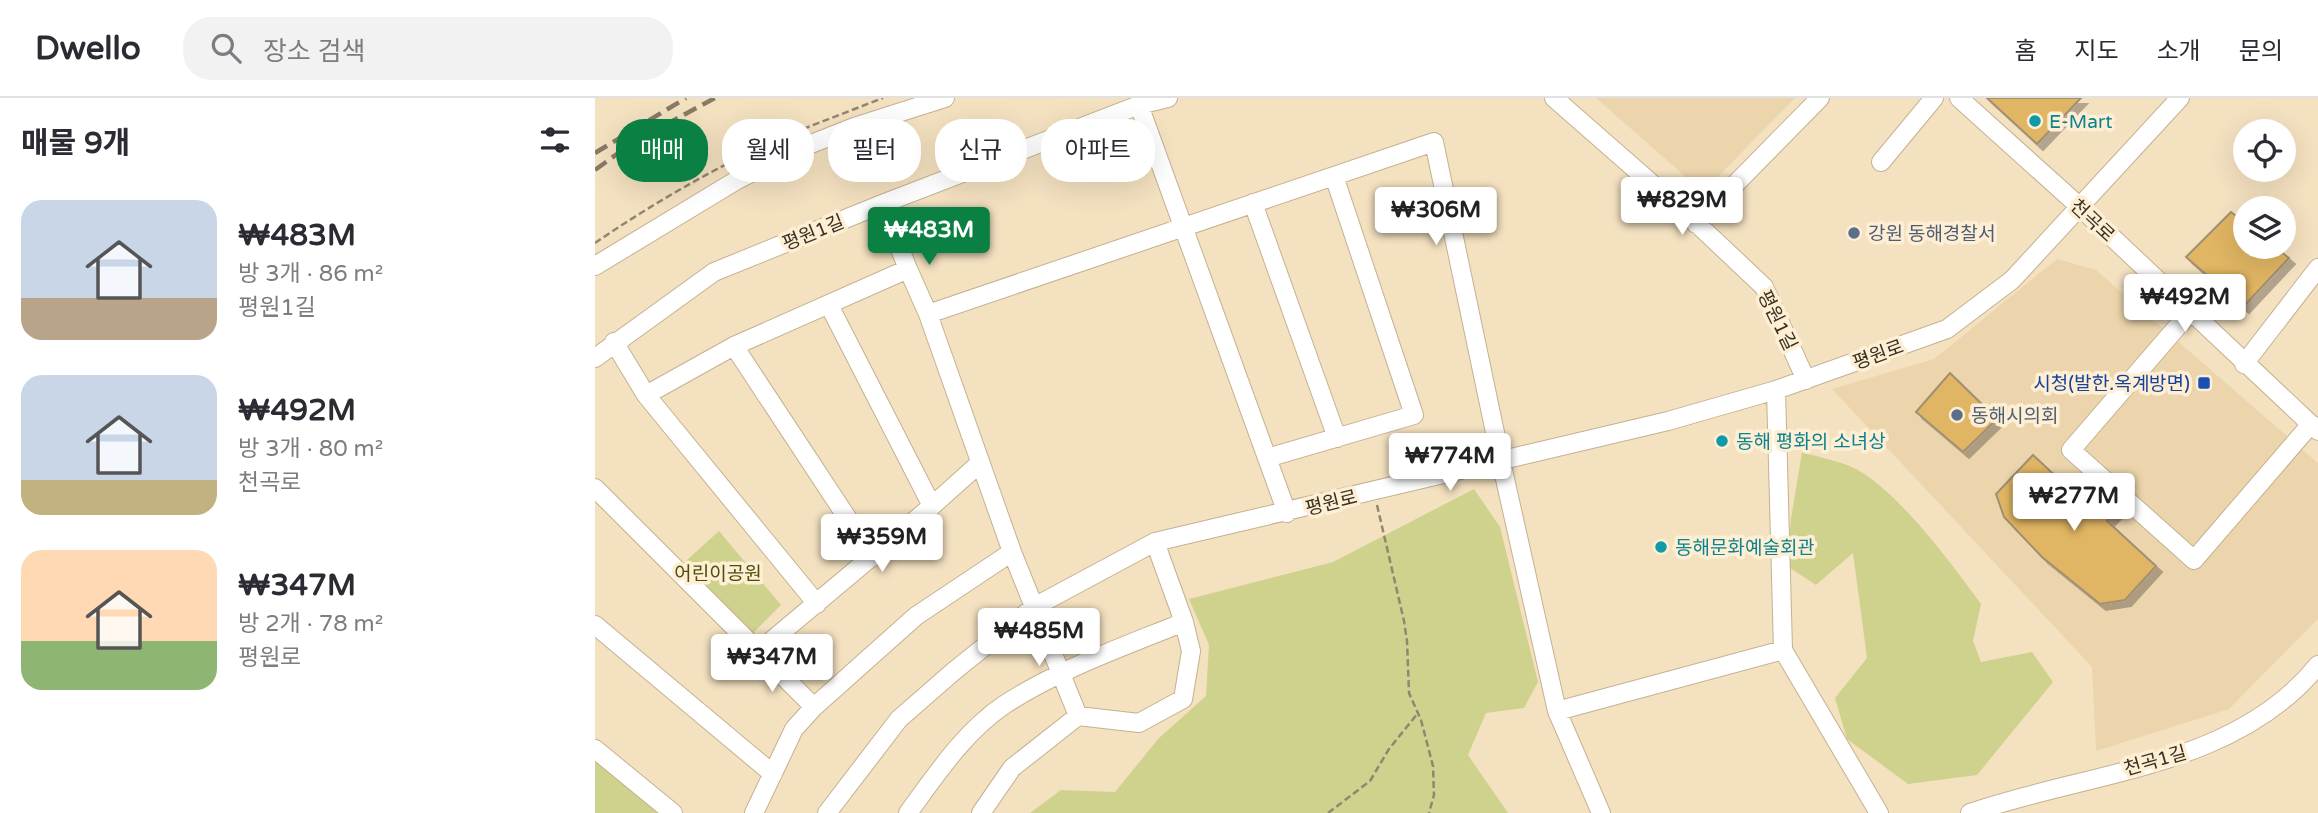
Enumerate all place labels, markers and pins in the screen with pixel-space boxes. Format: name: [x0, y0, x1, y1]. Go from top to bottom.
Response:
place label: E-Mart: [2049, 111, 2112, 133]
marker: E-Mart: [2027, 113, 2043, 129]
pin: ₩829M: [1633, 178, 1731, 237]
pin: ₩306M: [1387, 188, 1485, 247]
pin: ₩483M: [880, 208, 978, 267]
place label: 강원 동해경찰서: [1868, 223, 1995, 245]
marker: 강원 동해경찰서: [1846, 225, 1862, 241]
pin: ₩492M: [2136, 274, 2234, 334]
place label: 시청(발한.옥계방면): [2033, 373, 2190, 395]
marker: 시청(발한.옥계방면): [2196, 375, 2212, 391]
place label: 동해시의회: [1971, 405, 2058, 427]
marker: 동해시의회: [1949, 407, 1965, 423]
place label: 동해 평화의 소녀상: [1736, 431, 1886, 453]
marker: 동해 평화의 소녀상: [1714, 433, 1730, 449]
pin: ₩774M: [1401, 434, 1499, 493]
pin: ₩277M: [2025, 474, 2123, 533]
pin: ₩359M: [833, 514, 931, 574]
place label: 동해문화예술회관: [1675, 537, 1815, 559]
marker: 동해문화예술회관: [1653, 539, 1669, 555]
pin: ₩485M: [990, 608, 1088, 668]
pin: ₩347M: [723, 634, 821, 694]

